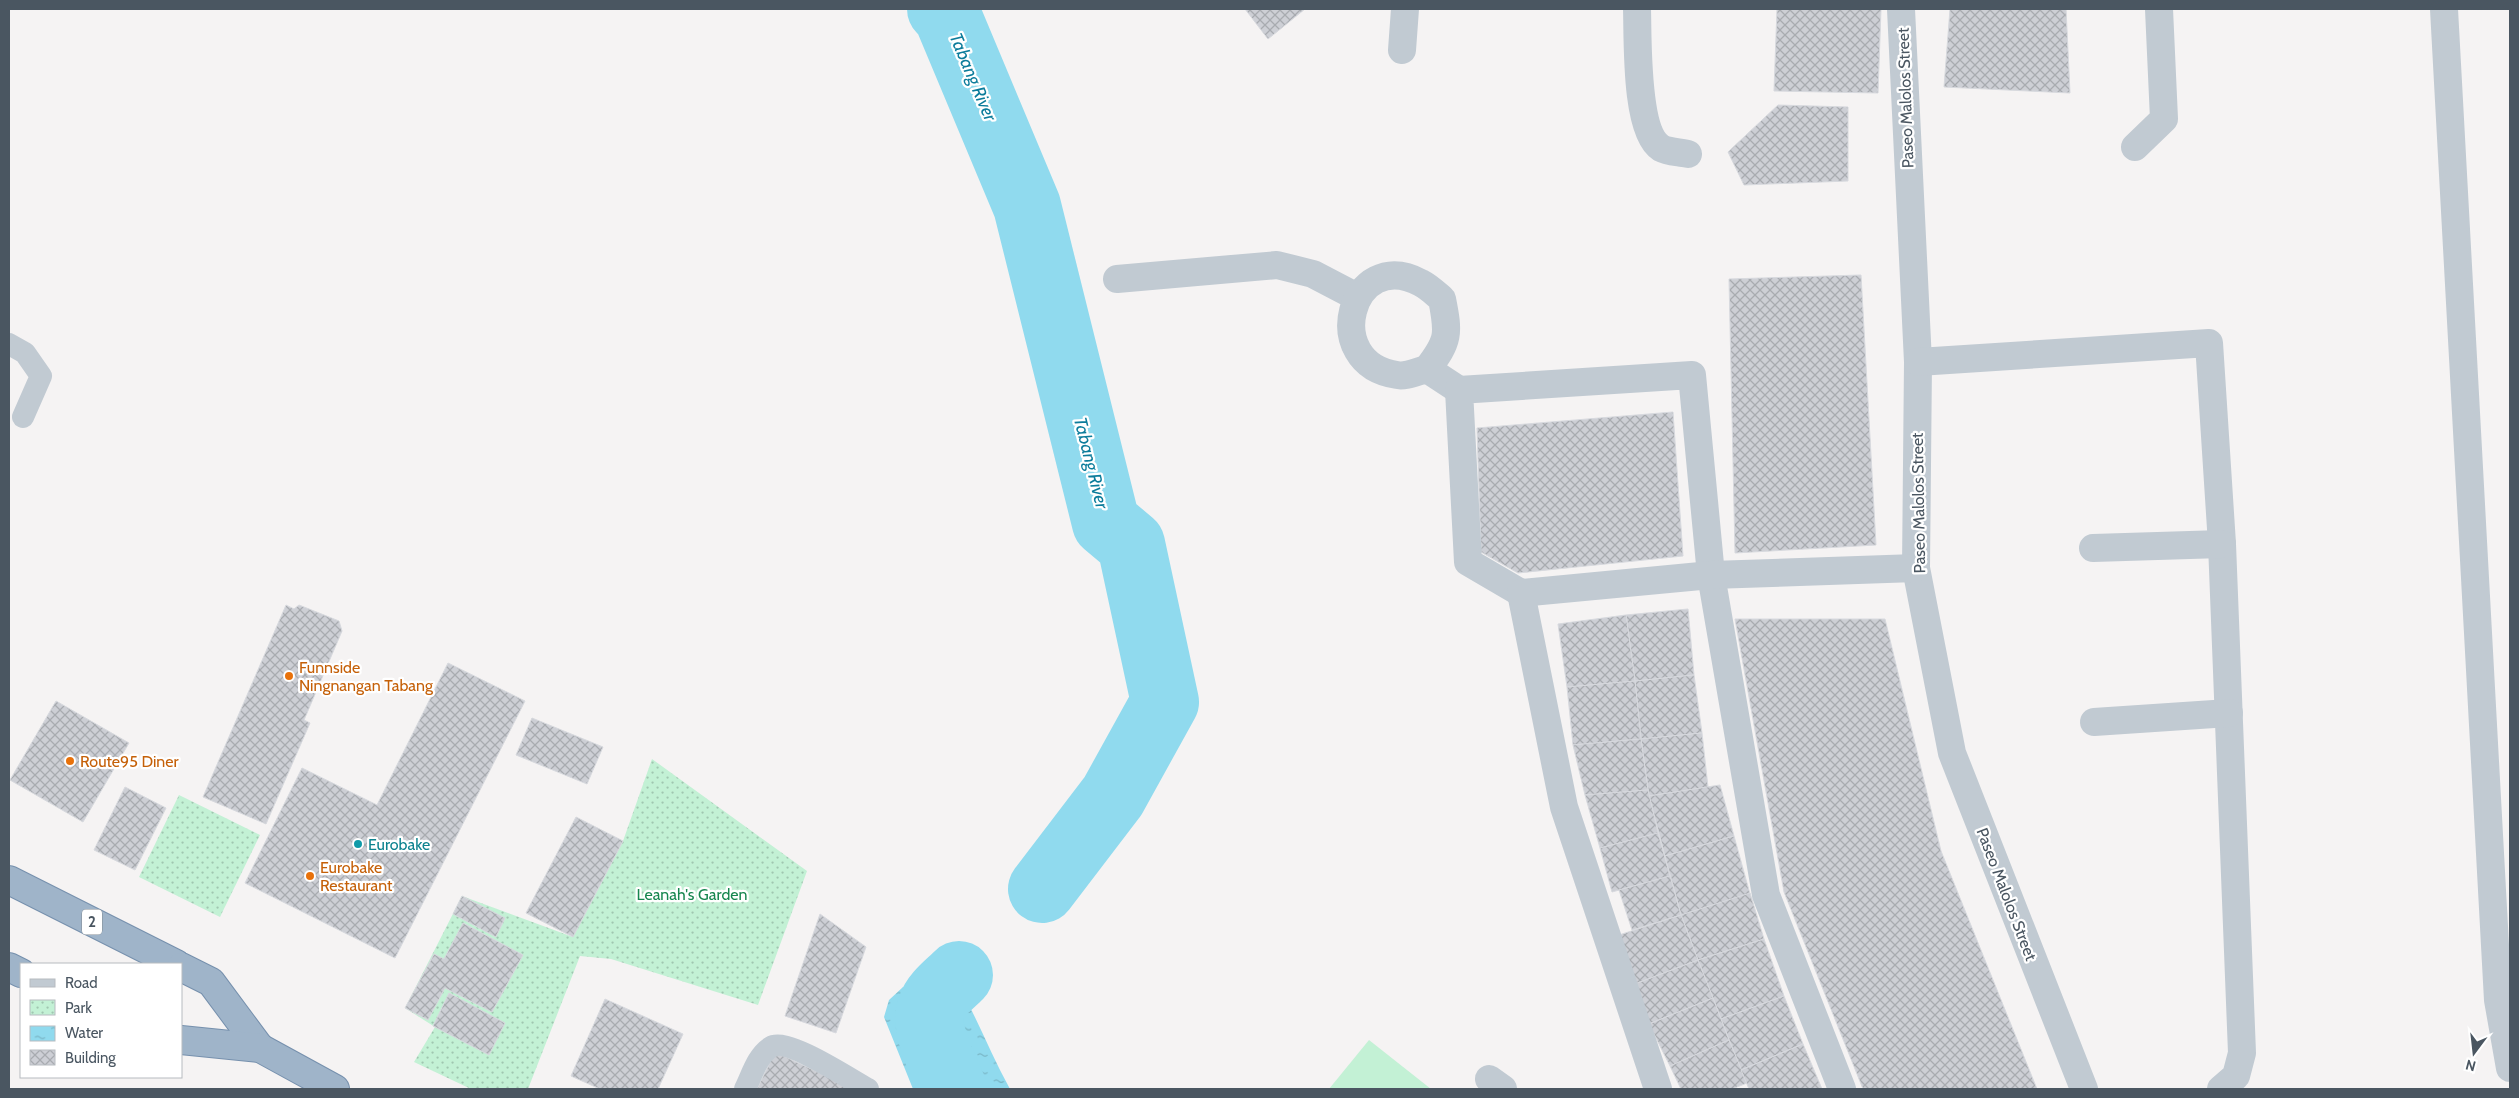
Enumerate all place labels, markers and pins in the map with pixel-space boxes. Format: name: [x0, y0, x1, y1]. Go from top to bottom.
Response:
place label: Funnside Ningnangan Tabang: [299, 658, 434, 695]
marker: Funnside Ningnangan Tabang: [283, 670, 295, 682]
place label: Route95 Diner: [80, 752, 179, 771]
marker: Route95 Diner: [64, 755, 76, 767]
place label: Eurobake: [368, 835, 430, 854]
marker: Eurobake: [352, 838, 364, 850]
place label: Eurobake Restaurant: [320, 858, 393, 895]
marker: Eurobake Restaurant: [304, 870, 316, 882]

